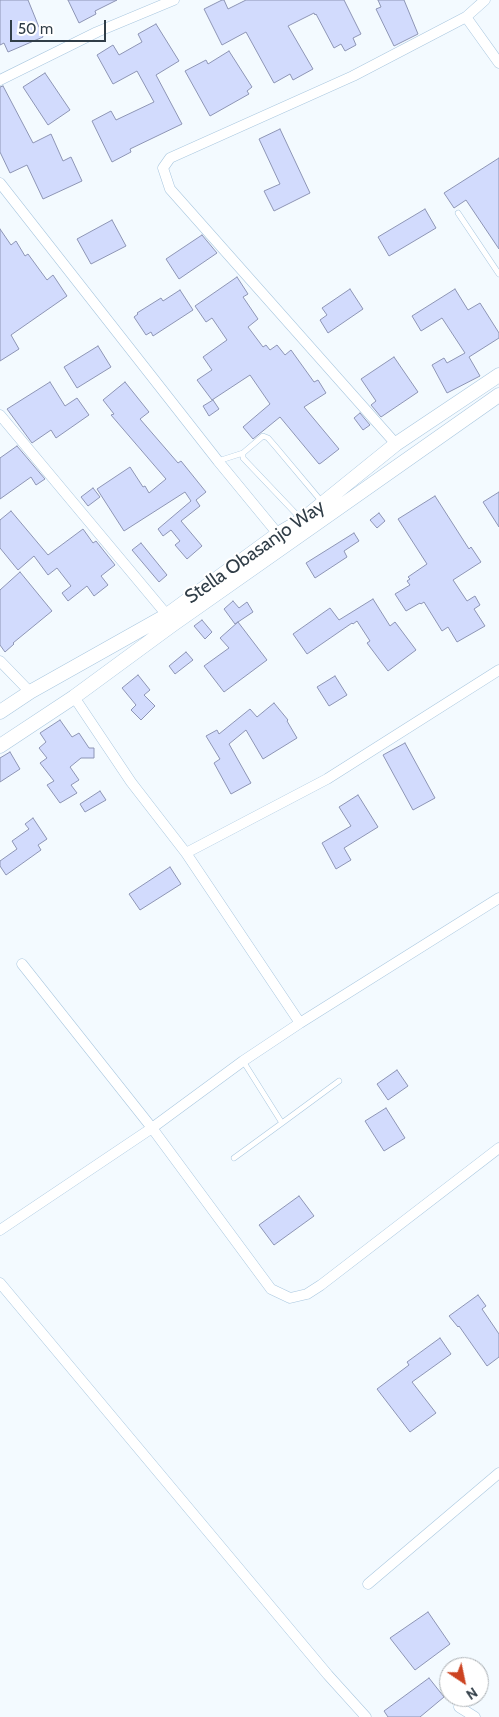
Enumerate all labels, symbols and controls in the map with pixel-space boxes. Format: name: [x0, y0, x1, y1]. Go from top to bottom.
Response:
scale bar: [12, 10, 109, 42]
text: 50 m: [18, 20, 53, 38]
street label: Stella Obasanjo Way: [181, 495, 329, 609]
north arrow: [439, 1657, 489, 1707]
text: N: [463, 1683, 481, 1704]

